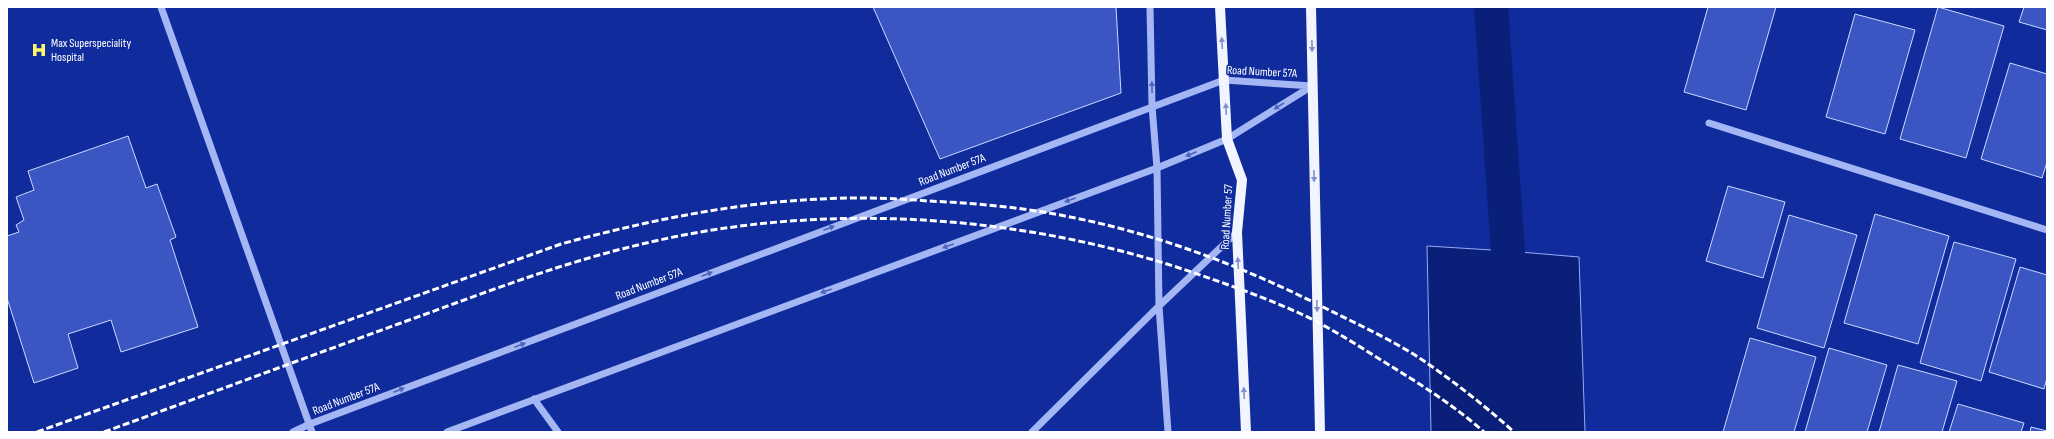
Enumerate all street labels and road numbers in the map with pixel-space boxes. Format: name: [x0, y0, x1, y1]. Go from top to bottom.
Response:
street label: Road Number 57A: [1226, 63, 1298, 81]
street label: Road Number 57A: [916, 150, 988, 190]
street label: Road Number 57: [1218, 184, 1236, 250]
street label: Road Number 57A: [613, 264, 685, 304]
street label: Road Number 57A: [310, 379, 382, 419]

